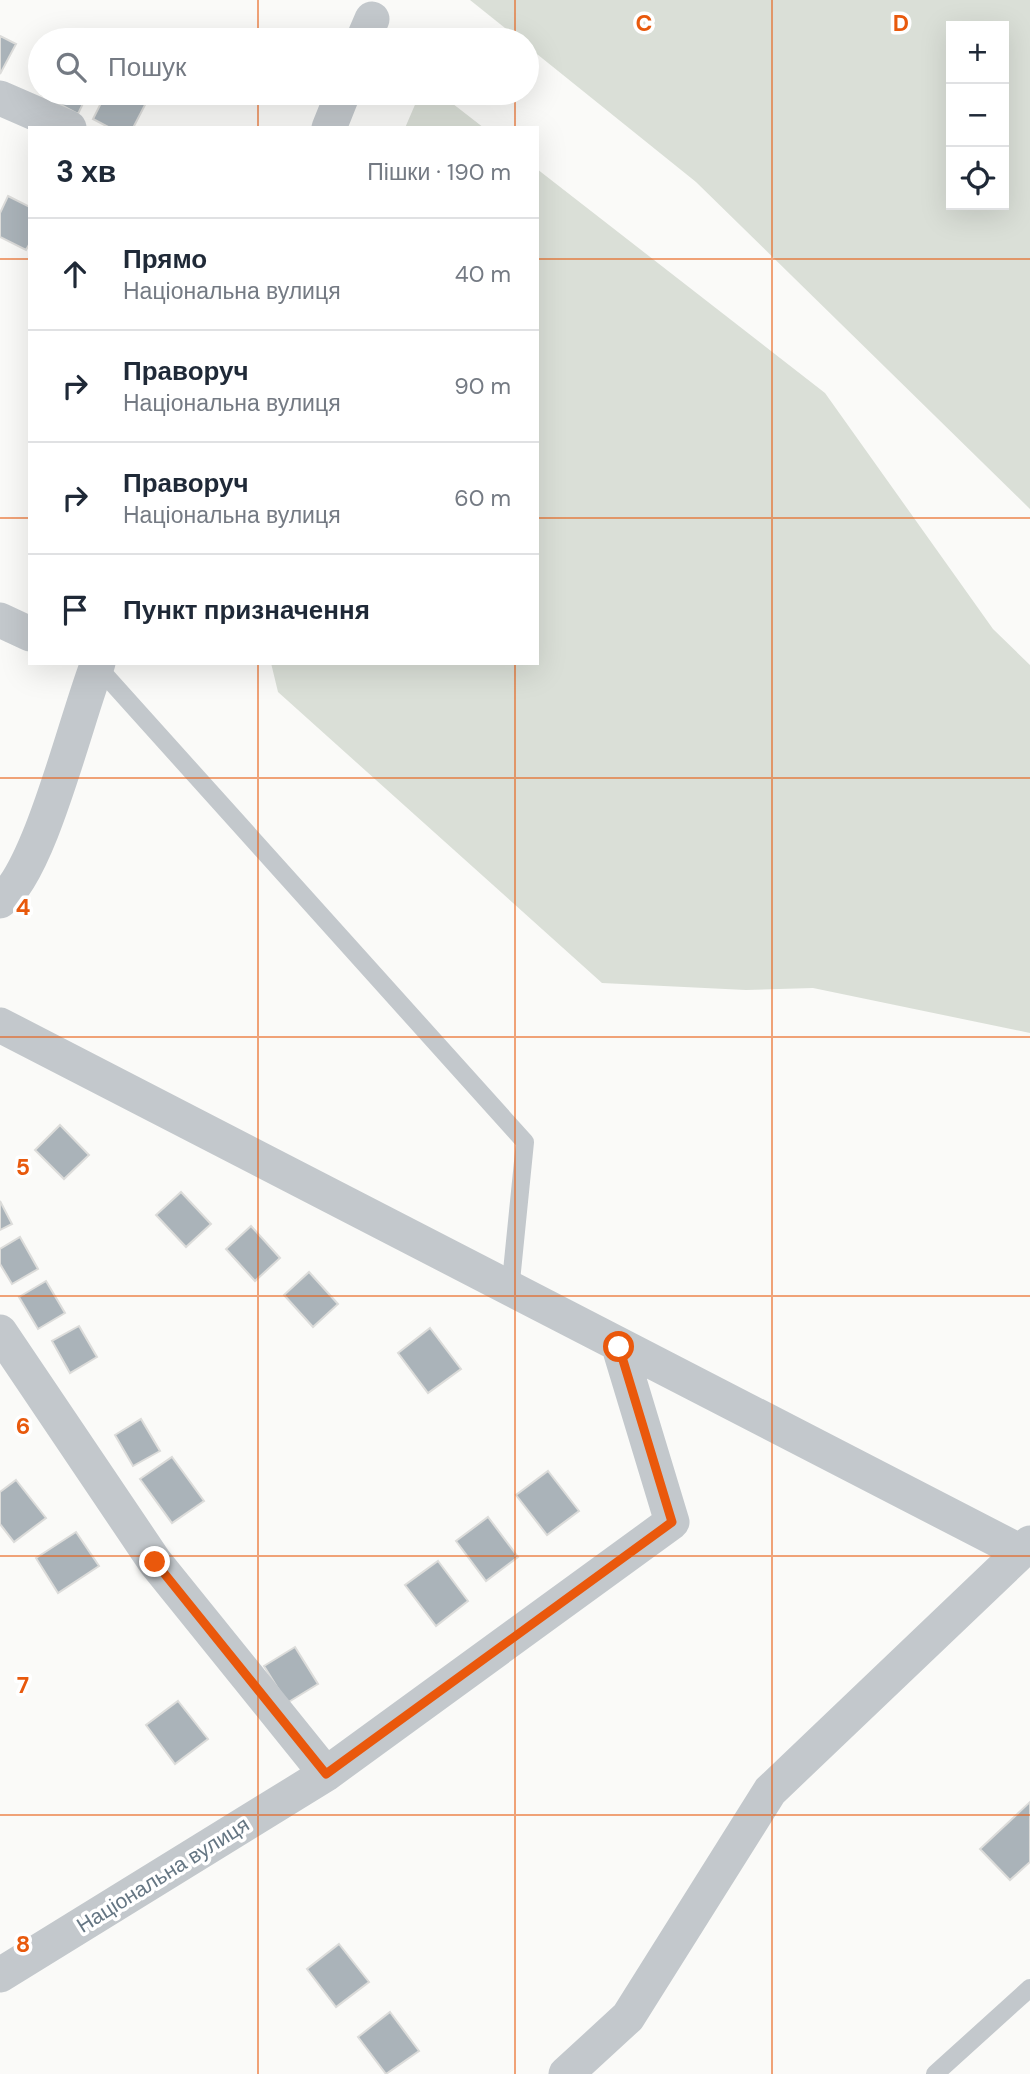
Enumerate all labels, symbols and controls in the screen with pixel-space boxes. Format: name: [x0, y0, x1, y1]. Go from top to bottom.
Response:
text: C: [636, 8, 652, 38]
text: D: [893, 8, 909, 38]
map controls: [946, 21, 1009, 210]
button: +: [946, 21, 1009, 84]
search box: [28, 28, 539, 105]
icon: search: [52, 48, 90, 86]
text: Пошук: [108, 50, 186, 84]
button: −: [946, 84, 1009, 147]
button: locate: [946, 147, 1009, 210]
text: 3 хв: [56, 152, 116, 191]
text: Пішки · 190 m: [367, 157, 511, 187]
text: Прямо: [123, 242, 207, 276]
icon: ahead: [56, 255, 94, 293]
text: 40 m: [455, 259, 511, 289]
text: Національна вулиця: [123, 276, 341, 306]
text: Праворуч: [123, 354, 249, 388]
icon: right: [56, 367, 94, 405]
text: 90 m: [454, 371, 511, 401]
text: Національна вулиця: [123, 388, 341, 418]
text: Праворуч: [123, 466, 249, 500]
icon: right: [56, 479, 94, 517]
text: 60 m: [454, 483, 511, 513]
text: Національна вулиця: [123, 500, 341, 530]
icon: arrive: [56, 591, 94, 629]
text: Пункт призначення: [123, 593, 370, 627]
text: 4: [16, 892, 31, 922]
text: 5: [16, 1152, 30, 1182]
route start: [603, 1331, 634, 1362]
text: 6: [16, 1411, 30, 1441]
route end: [139, 1546, 170, 1577]
text: 7: [17, 1670, 29, 1700]
street label: Національна вулиця: [71, 1810, 255, 1940]
text: 8: [16, 1929, 30, 1959]

